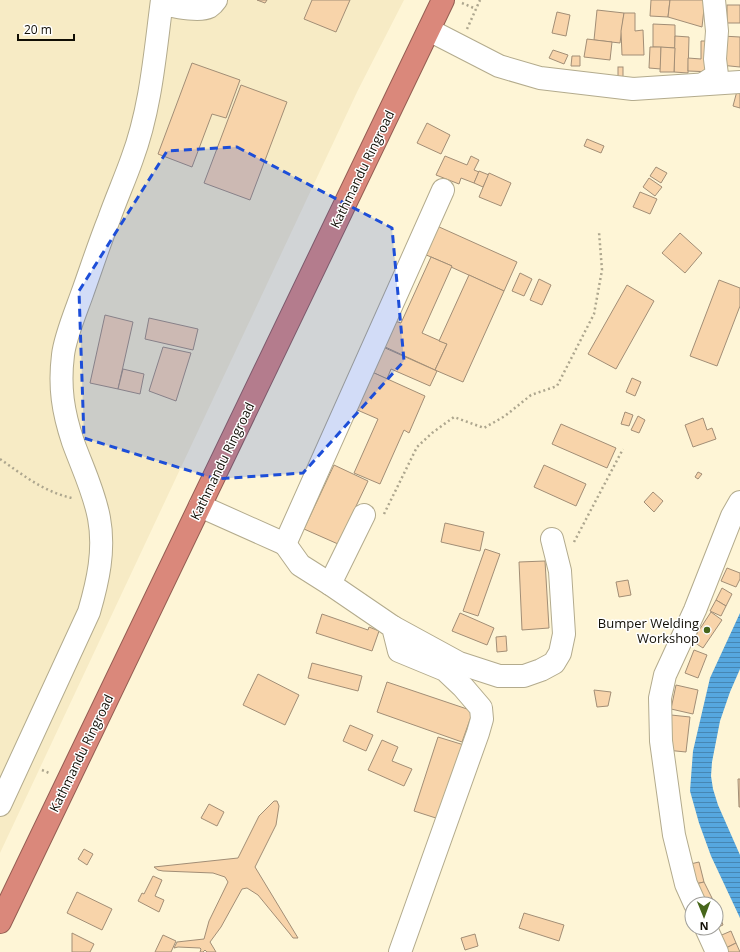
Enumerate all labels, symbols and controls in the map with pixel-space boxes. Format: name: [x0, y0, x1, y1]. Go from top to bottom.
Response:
scale bar: [18, 16, 74, 42]
text: 20 m: [24, 21, 52, 38]
street label: Kathmandu Ringroad: [326, 107, 398, 231]
street label: Kathmandu Ringroad: [186, 399, 258, 523]
place label: Bumper Welding Workshop: [598, 614, 699, 647]
marker: Bumper Welding Workshop: [702, 625, 712, 635]
street label: Kathmandu Ringroad: [45, 691, 117, 815]
north arrow: [684, 896, 724, 936]
text: N: [700, 919, 709, 934]

